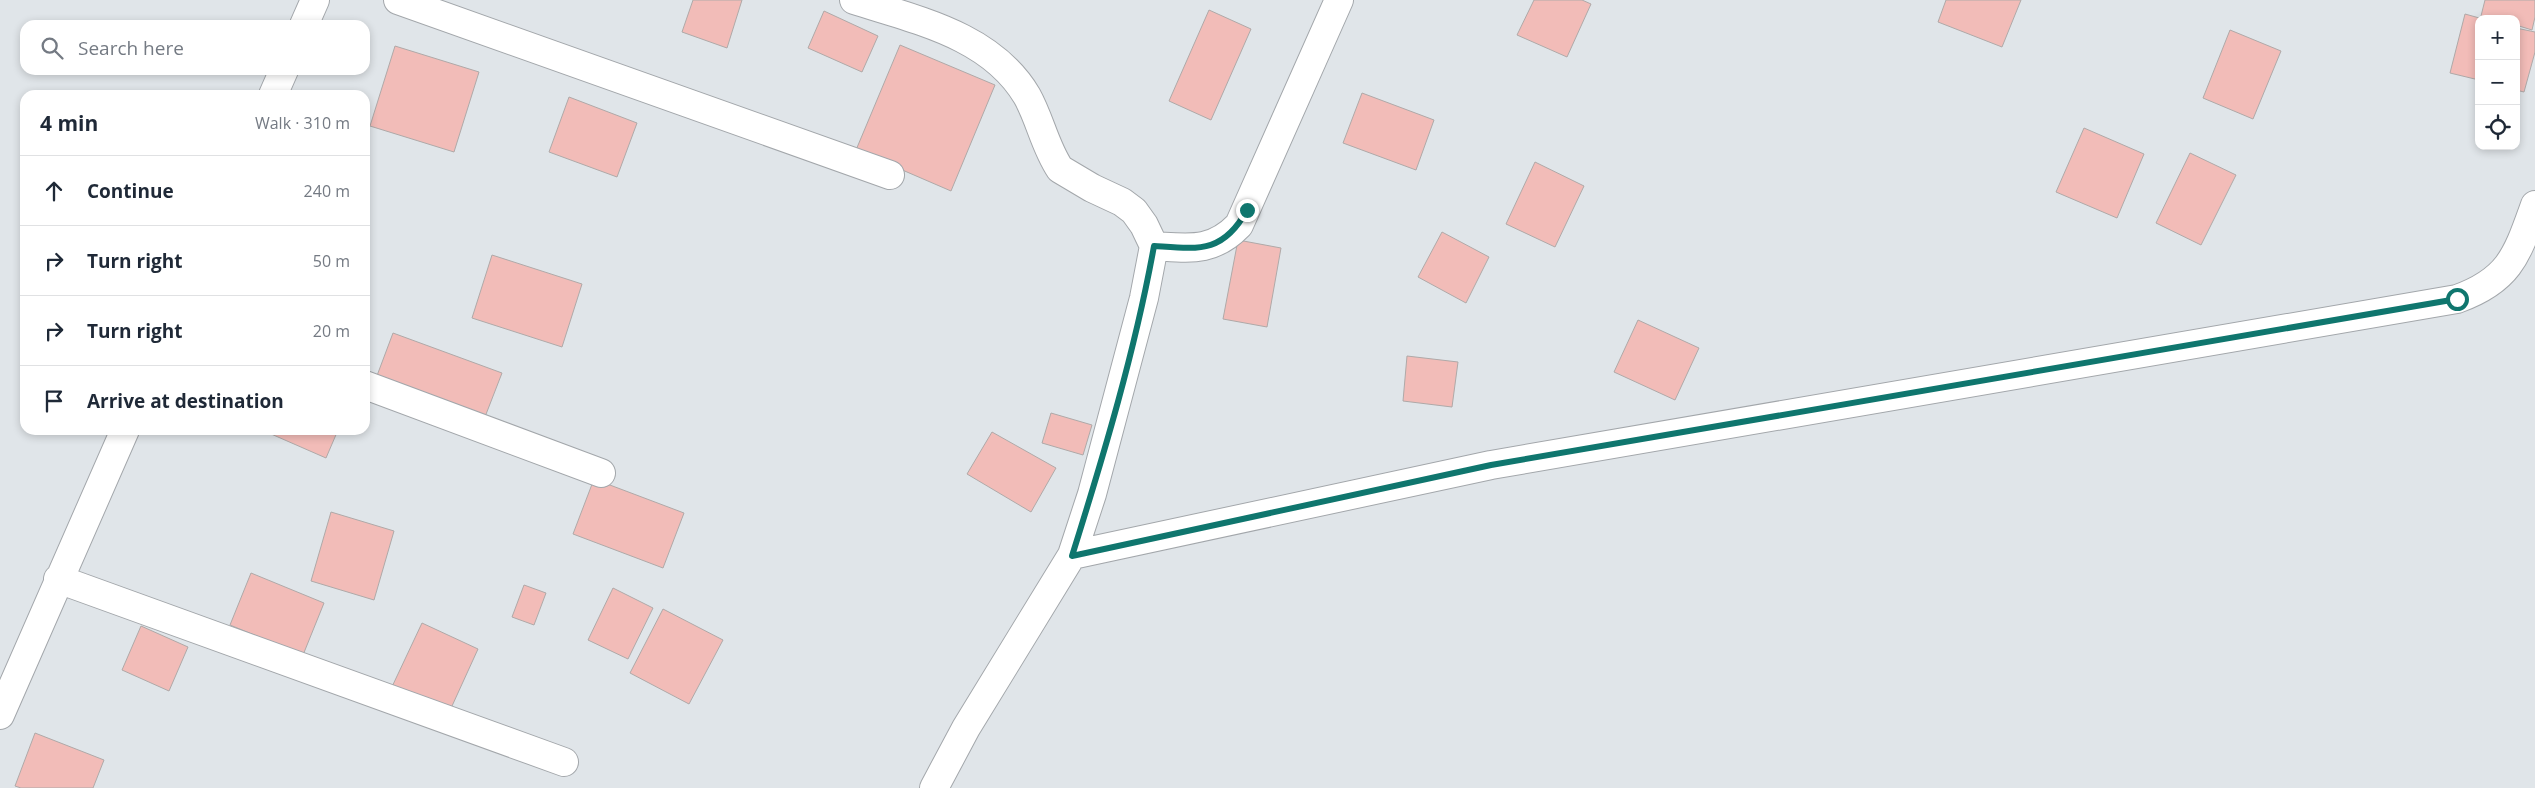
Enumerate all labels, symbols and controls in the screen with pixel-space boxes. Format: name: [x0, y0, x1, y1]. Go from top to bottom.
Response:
map controls: [2475, 15, 2520, 150]
button: +: [2475, 15, 2520, 60]
search box: [20, 20, 370, 75]
icon: search: [38, 34, 66, 62]
text: Search here: [78, 35, 184, 61]
button: −: [2475, 60, 2520, 105]
button: locate: [2475, 105, 2520, 150]
text: 4 min: [40, 109, 98, 137]
text: Walk · 310 m: [255, 112, 350, 134]
icon: ahead: [40, 177, 68, 205]
text: Continue: [87, 178, 174, 204]
text: 240 m: [304, 180, 350, 202]
route end: [1236, 199, 1259, 222]
icon: right: [40, 247, 68, 275]
text: Turn right: [87, 248, 182, 274]
text: 50 m: [313, 250, 350, 272]
route start: [2446, 288, 2469, 311]
icon: right: [40, 317, 68, 345]
text: Turn right: [87, 318, 182, 344]
text: 20 m: [313, 320, 350, 342]
icon: arrive: [40, 387, 68, 415]
text: Arrive at destination: [87, 388, 284, 414]

